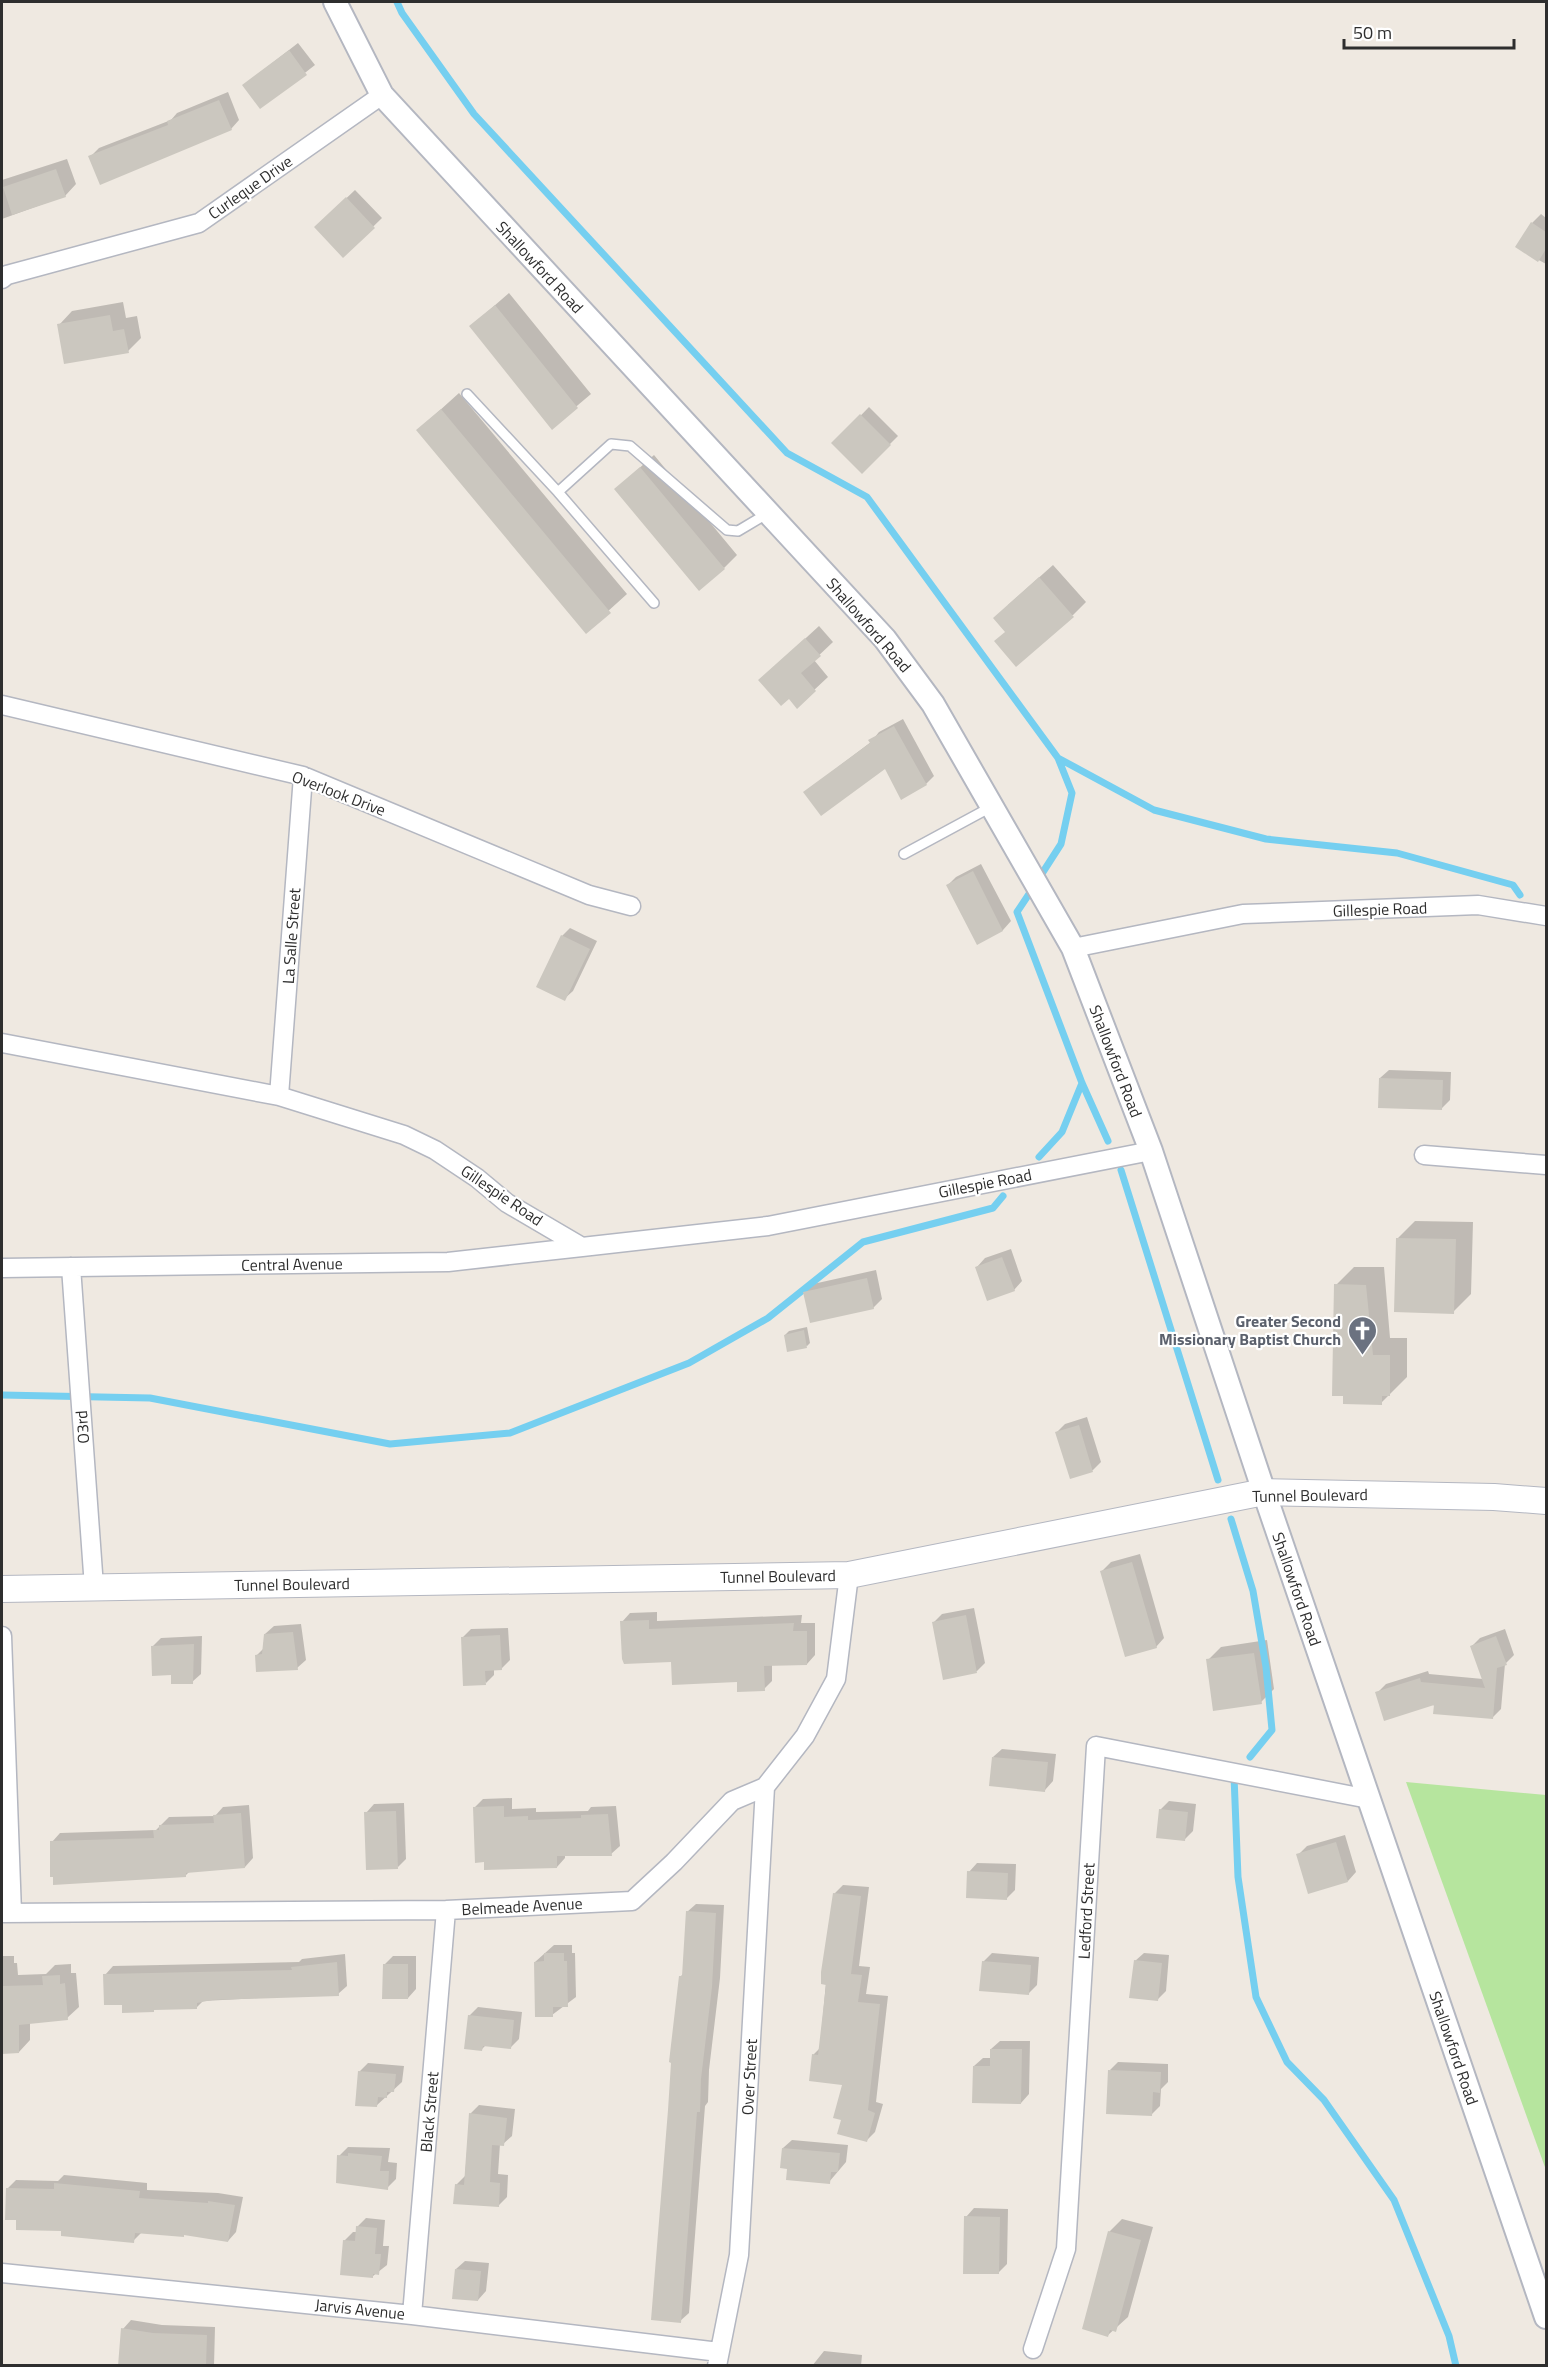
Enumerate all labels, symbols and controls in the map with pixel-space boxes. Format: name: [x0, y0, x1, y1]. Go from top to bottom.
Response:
scale bar: [1344, 12, 1514, 50]
text: 50 m: [1353, 19, 1392, 46]
street label: Curleque Drive: [203, 149, 297, 225]
street label: Shallowford Road: [491, 215, 589, 319]
street label: Shallowford Road: [821, 572, 917, 678]
street label: Overlook Drive: [289, 764, 389, 822]
street label: La Salle Street: [276, 887, 306, 985]
street label: Gillespie Road: [1332, 895, 1428, 923]
street label: Shallowford Road: [1084, 1001, 1148, 1121]
street label: Gillespie Road: [456, 1159, 548, 1231]
street label: Gillespie Road: [936, 1162, 1034, 1204]
street label: Central Avenue: [241, 1251, 343, 1277]
place label: Greater Second Missionary Baptist Church: [1159, 1309, 1341, 1351]
church icon: Greater Second Missionary Baptist Church: [1346, 1314, 1378, 1356]
street label: O3rd: [69, 1410, 95, 1444]
street label: Tunnel Boulevard: [1252, 1482, 1368, 1508]
street label: Shallowford Road: [1266, 1529, 1328, 1649]
street label: Tunnel Boulevard: [720, 1563, 836, 1589]
street label: Tunnel Boulevard: [234, 1571, 350, 1597]
street label: Ledford Street: [1071, 1862, 1101, 1960]
street label: Belmeade Avenue: [461, 1891, 583, 1921]
street label: Shallowford Road: [1423, 1988, 1485, 2108]
street label: Over Street: [735, 2038, 763, 2116]
street label: Black Street: [414, 2070, 445, 2153]
street label: Jarvis Avenue: [314, 2292, 406, 2326]

